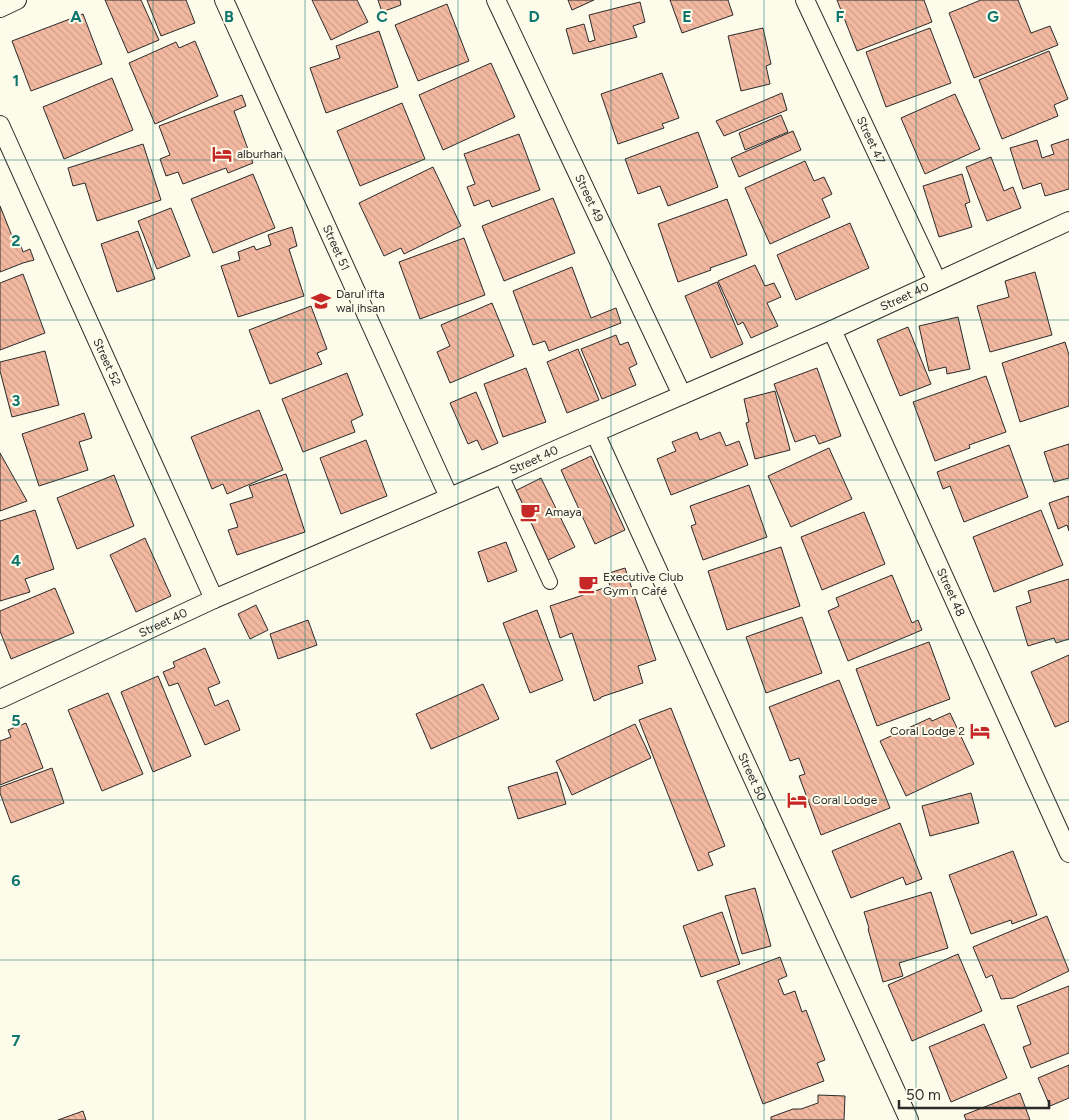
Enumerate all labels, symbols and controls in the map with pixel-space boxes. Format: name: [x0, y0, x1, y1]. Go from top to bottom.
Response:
text: A: [70, 7, 82, 26]
text: B: [224, 7, 234, 26]
text: C: [376, 7, 388, 26]
text: D: [528, 7, 540, 26]
text: E: [682, 7, 692, 26]
text: F: [836, 7, 845, 26]
text: G: [987, 7, 999, 26]
text: 1: [13, 71, 19, 90]
street label: Street 47: [854, 114, 888, 167]
hotel icon: alburhan: [211, 143, 233, 165]
place label: alburhan: [237, 147, 283, 161]
street label: Street 49: [572, 172, 607, 224]
street label: Street 51: [320, 223, 353, 273]
text: 2: [11, 231, 21, 250]
street label: Street 40: [878, 279, 931, 314]
place label: Darul ifta wal ihsan: [336, 287, 385, 315]
school or university icon: Darul ifta wal ihsan: [310, 290, 332, 312]
street label: Street 52: [90, 336, 124, 388]
text: 3: [12, 391, 21, 410]
street label: Street 40: [507, 443, 560, 477]
cafe icon: Amaya: [519, 501, 541, 523]
place label: Amaya: [545, 505, 582, 519]
text: 4: [11, 551, 21, 570]
street label: Street 48: [934, 566, 968, 619]
place label: Executive Club Gym n Café: [603, 570, 683, 598]
cafe icon: Executive Club Gym n Café: [577, 573, 599, 595]
street label: Street 40: [137, 605, 190, 640]
text: 5: [11, 711, 21, 730]
hotel icon: Coral Lodge 2: [969, 720, 991, 742]
place label: Coral Lodge 2: [890, 724, 965, 738]
street label: Street 50: [735, 751, 769, 803]
hotel icon: Coral Lodge: [786, 789, 808, 811]
place label: Coral Lodge: [812, 793, 878, 807]
text: 6: [11, 871, 21, 890]
text: 7: [12, 1031, 21, 1050]
scale bar: [899, 1078, 1049, 1110]
text: 50 m: [906, 1086, 941, 1104]

